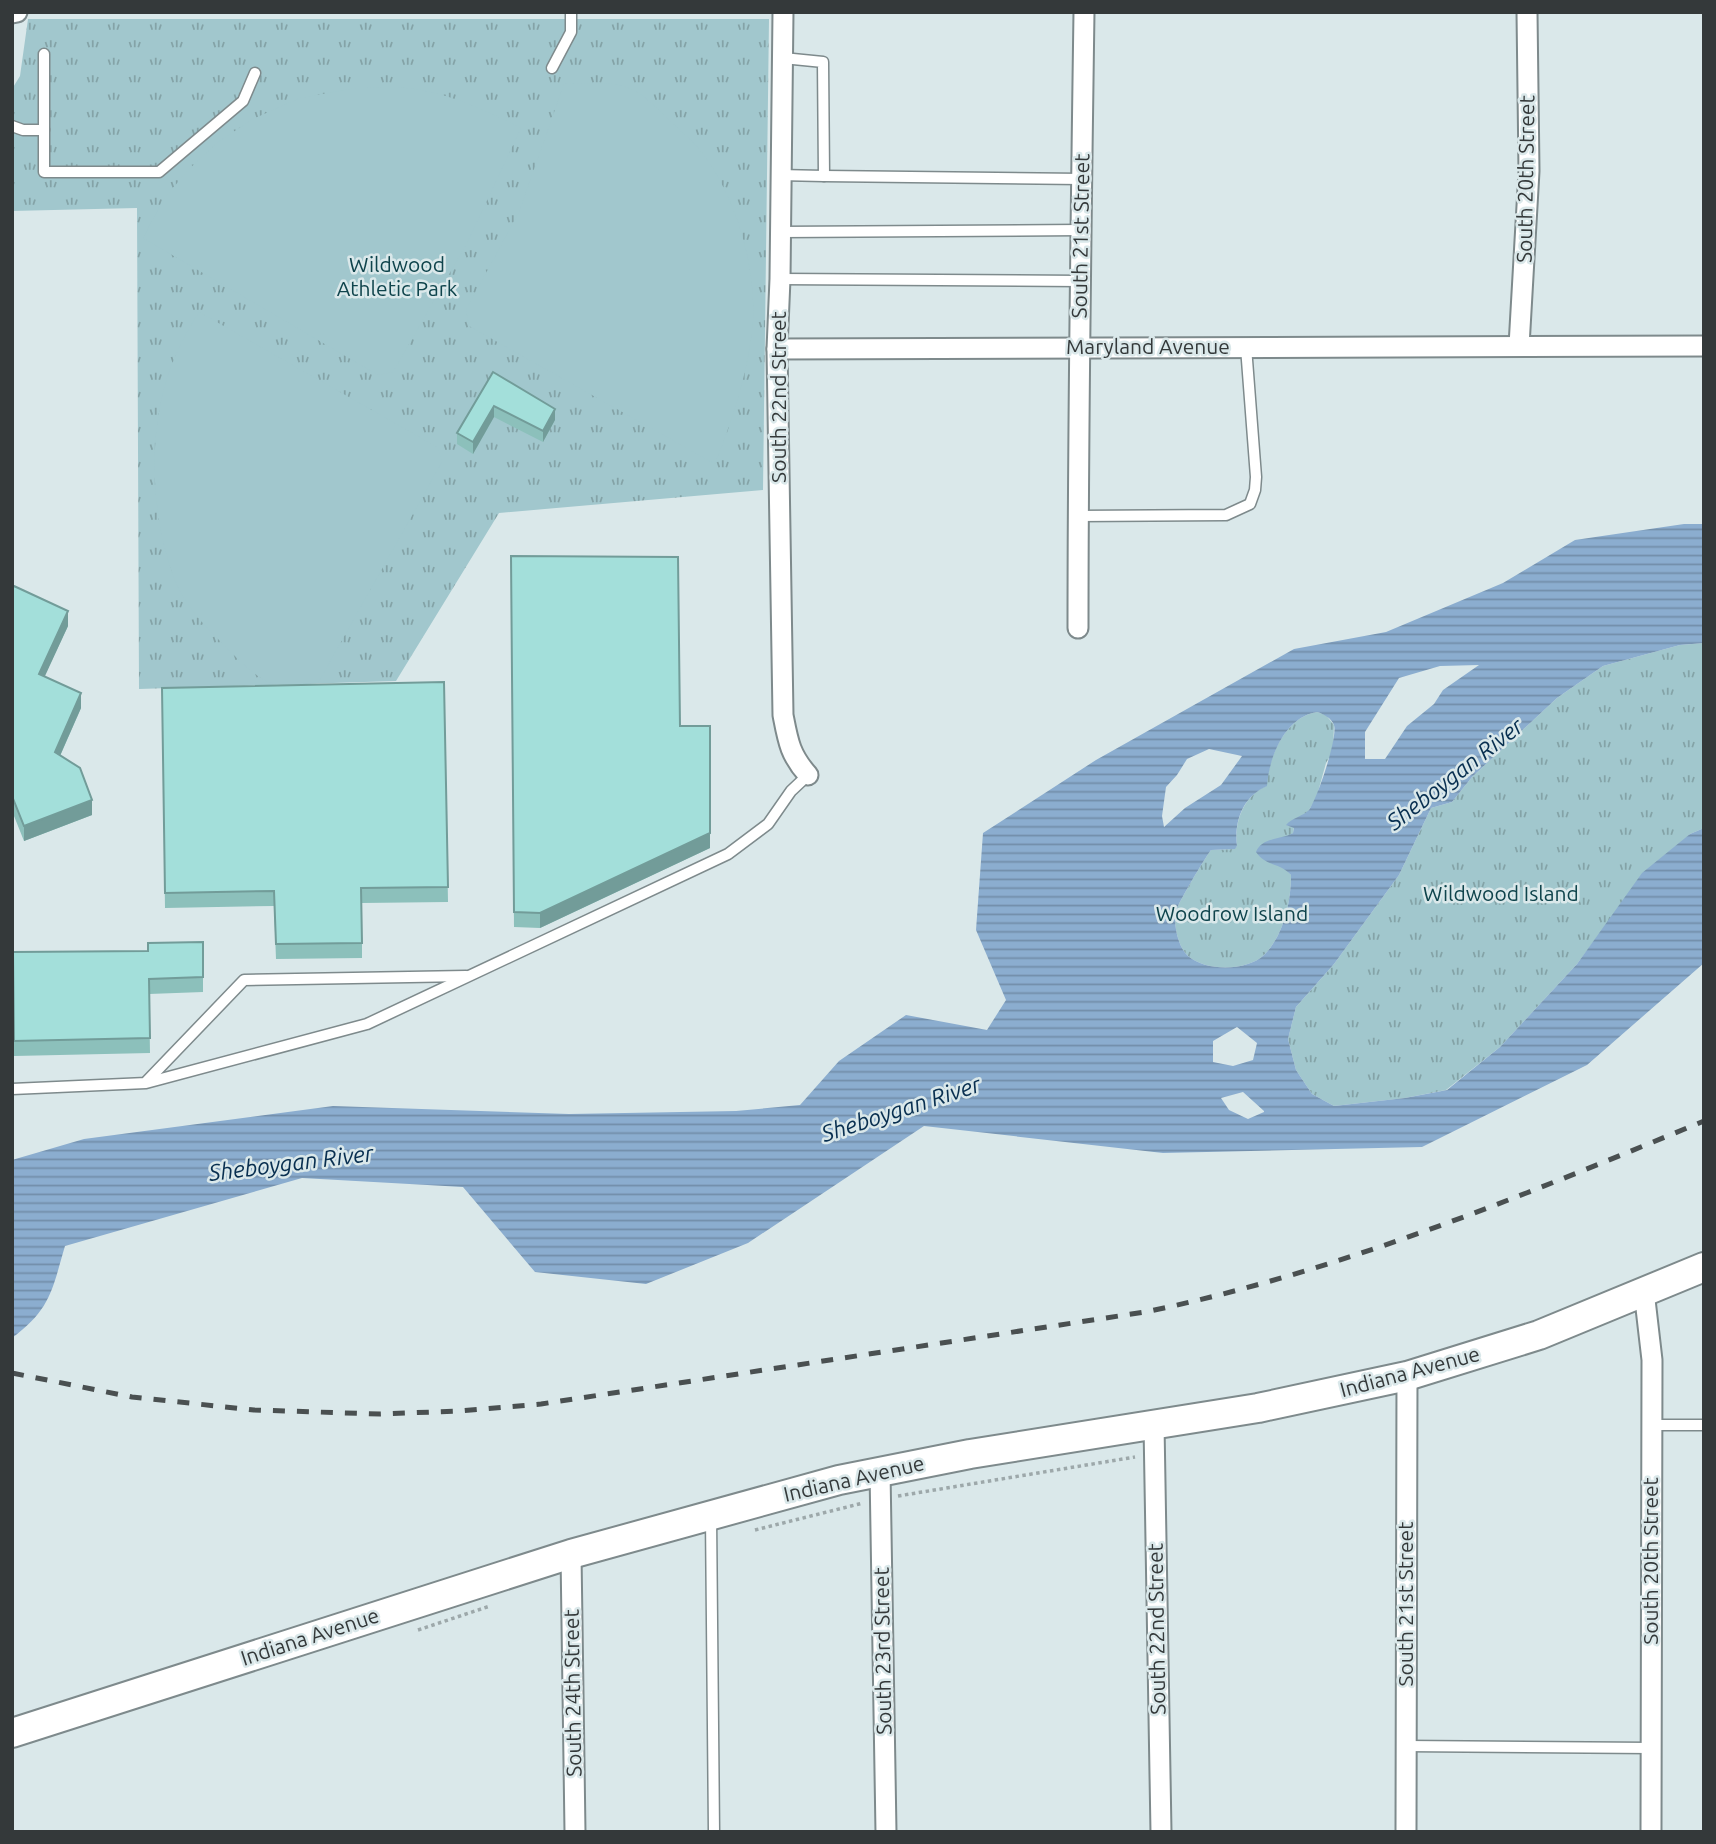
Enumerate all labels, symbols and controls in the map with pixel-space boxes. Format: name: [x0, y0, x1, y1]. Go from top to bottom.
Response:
street label: South 20th Street: [1512, 95, 1538, 263]
street label: South 21st Street: [1067, 153, 1093, 319]
park label: Wildwood Athletic Park: [337, 252, 458, 300]
street label: South 22nd Street: [766, 311, 790, 483]
street label: Maryland Avenue: [1066, 334, 1230, 358]
water label: Sheboygan River: [1381, 712, 1529, 835]
park label: Wildwood Island: [1423, 881, 1579, 905]
park label: Woodrow Island: [1156, 901, 1308, 925]
water label: Sheboygan River: [817, 1071, 985, 1146]
water label: Sheboygan River: [206, 1140, 376, 1185]
street label: Indiana Avenue: [1337, 1341, 1482, 1401]
street label: Indiana Avenue: [781, 1450, 927, 1506]
street label: South 20th Street: [1638, 1477, 1662, 1645]
street label: South 21st Street: [1393, 1522, 1417, 1686]
street label: South 22nd Street: [1143, 1543, 1169, 1715]
street label: South 23rd Street: [869, 1567, 895, 1735]
street label: Indiana Avenue: [238, 1602, 382, 1670]
street label: South 24th Street: [559, 1609, 585, 1777]

